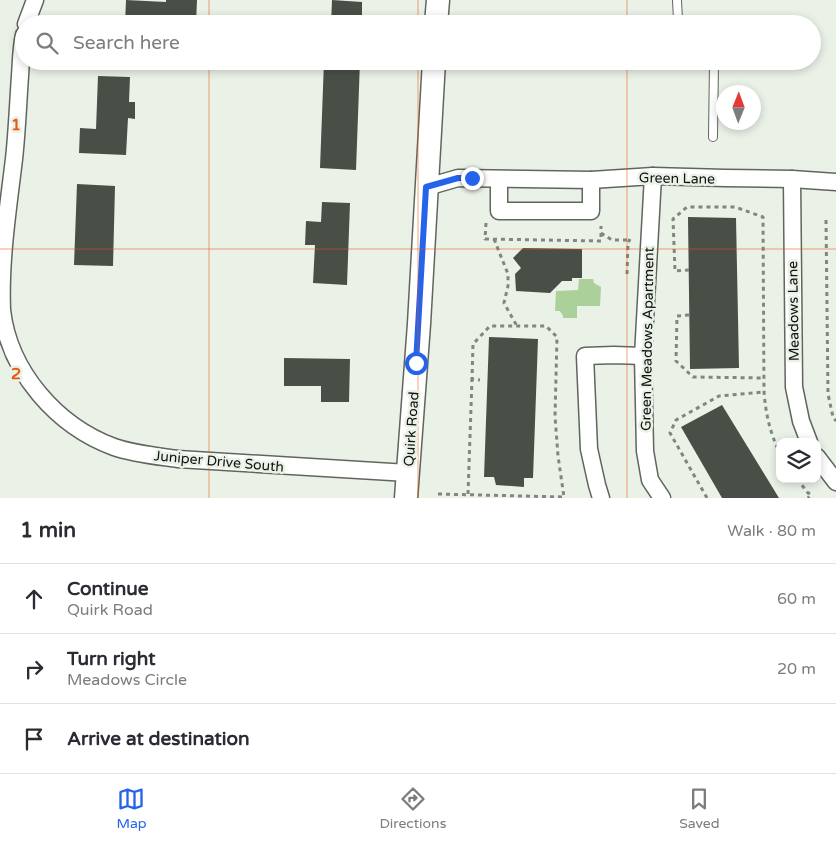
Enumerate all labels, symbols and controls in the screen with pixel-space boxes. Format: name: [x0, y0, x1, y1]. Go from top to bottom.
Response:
search box: [15, 15, 821, 70]
icon: search: [33, 29, 61, 57]
text: Search here: [73, 32, 180, 54]
north arrow: [716, 85, 761, 130]
text: 1: [11, 115, 21, 135]
route end: [461, 167, 484, 190]
street label: Green Lane: [639, 169, 715, 188]
street label: Green Meadows Apartment: [637, 246, 658, 431]
street label: Meadows Lane: [784, 261, 803, 361]
route start: [405, 352, 428, 375]
text: 2: [11, 364, 21, 384]
street label: Quirk Road: [400, 391, 423, 467]
map controls: [776, 438, 821, 483]
button: layers: [776, 438, 821, 483]
street label: Juniper Drive South: [153, 447, 285, 476]
text: 1 min: [20, 518, 76, 543]
text: Walk · 80 m: [727, 521, 816, 541]
text: Continue: [67, 578, 149, 600]
icon: ahead: [20, 585, 48, 613]
text: 60 m: [777, 589, 816, 609]
text: Quirk Road: [67, 600, 153, 620]
text: Turn right: [67, 648, 155, 670]
icon: right: [20, 655, 48, 683]
text: 20 m: [777, 659, 816, 679]
text: Meadows Circle: [67, 670, 187, 690]
icon: arrive: [20, 725, 48, 753]
text: Arrive at destination: [67, 728, 250, 750]
tab: Map: [116, 785, 147, 832]
tab: Directions: [379, 785, 446, 832]
tab: Saved: [679, 785, 720, 832]

